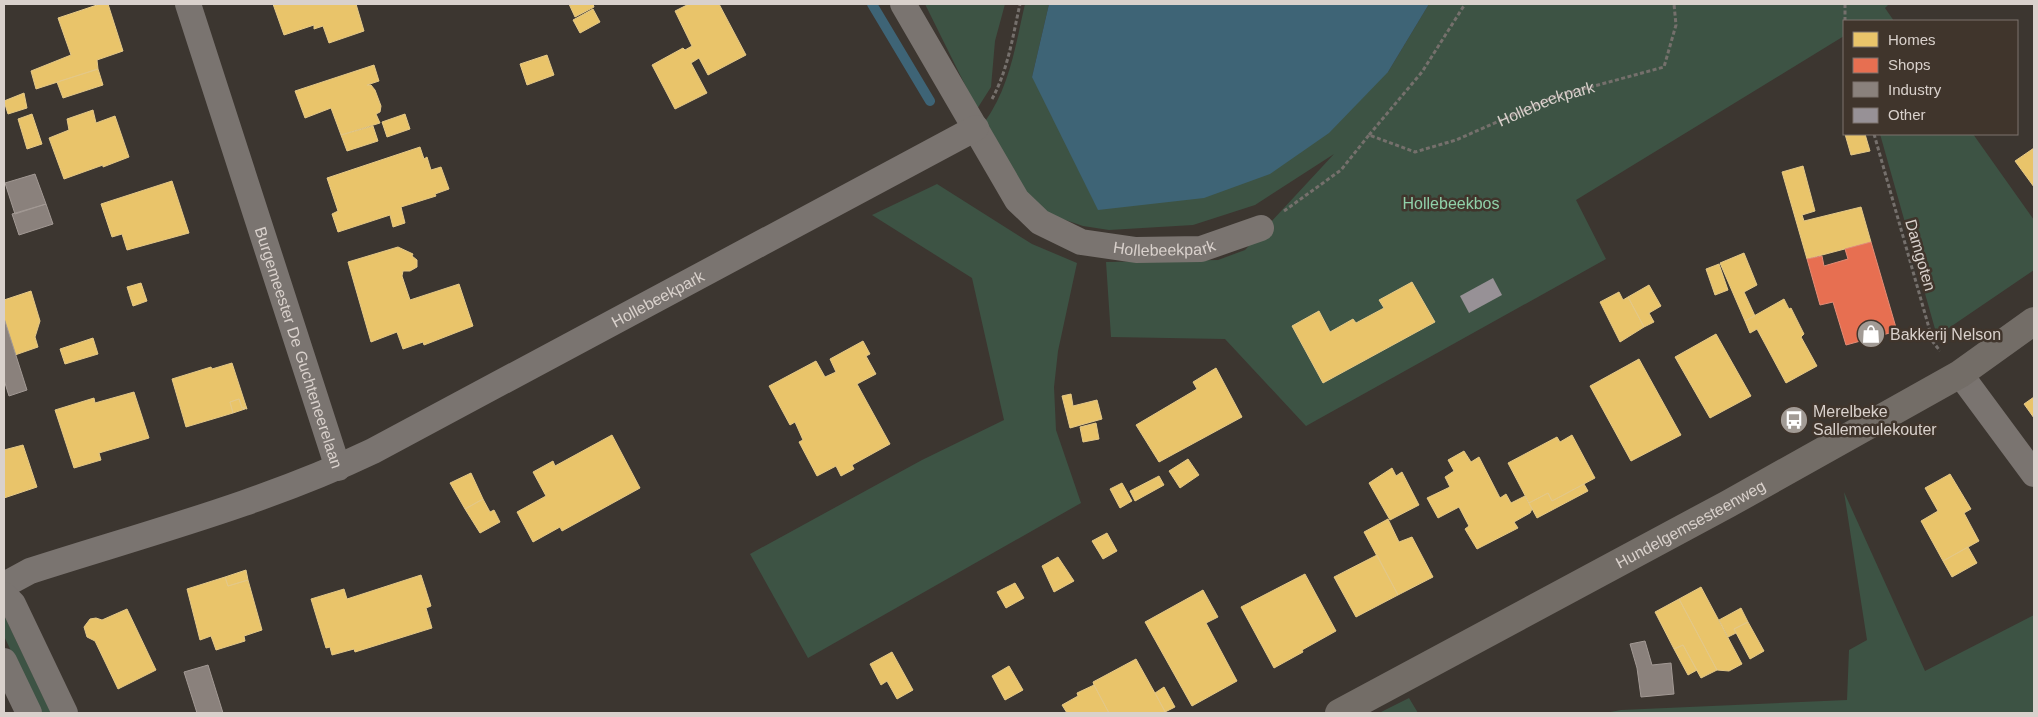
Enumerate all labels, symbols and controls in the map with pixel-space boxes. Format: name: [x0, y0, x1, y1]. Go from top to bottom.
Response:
legend: [1843, 20, 2018, 135]
text: Homes: [1888, 31, 1936, 48]
text: Shops: [1888, 56, 1931, 73]
street label: Hollebeekpark: [1495, 78, 1597, 130]
text: Industry: [1888, 81, 1942, 98]
text: Other: [1888, 106, 1926, 123]
park label: Hollebeekbos: [1403, 195, 1499, 212]
street label: Damgoten: [1902, 217, 1939, 293]
street label: Burgemeester De Guchteneerelaan: [252, 225, 346, 471]
street label: Hollebeekpark: [1112, 236, 1219, 259]
street label: Hollebeekpark: [609, 267, 708, 331]
shop icon: Bakkerij Nelson: [1856, 319, 1886, 349]
place label: Bakkerij Nelson: [1890, 326, 2001, 343]
place label: Merelbeke Sallemeulekouter: [1813, 403, 1937, 438]
bus stop icon: Merelbeke Sallemeulekouter: [1779, 405, 1809, 435]
street label: Hundelgemsesteenweg: [1613, 477, 1768, 572]

